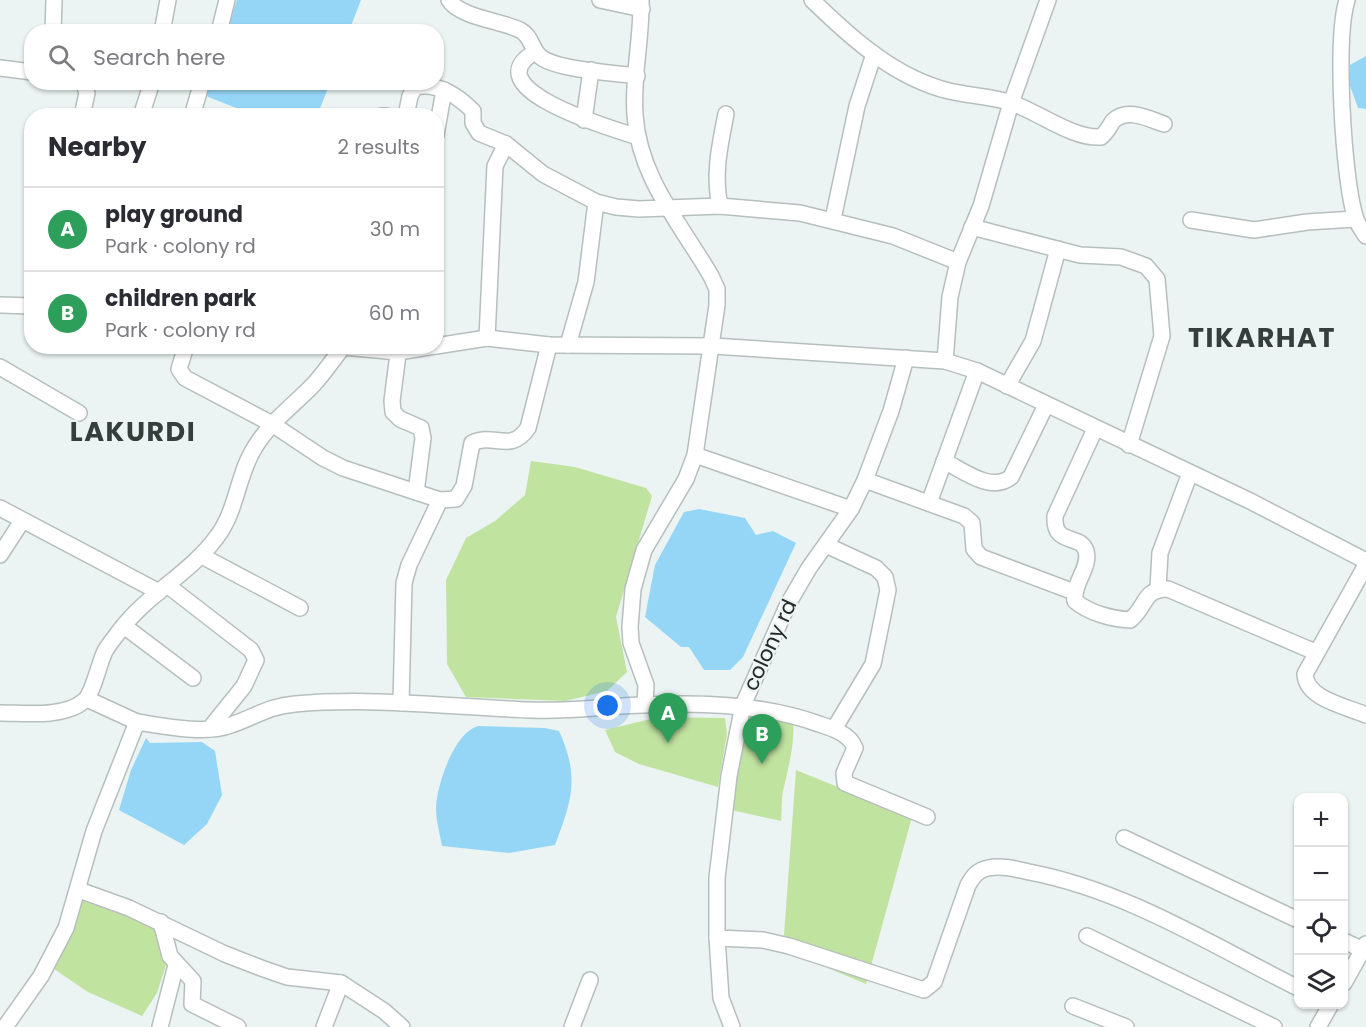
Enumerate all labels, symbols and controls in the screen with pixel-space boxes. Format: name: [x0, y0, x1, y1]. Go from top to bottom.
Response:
search box: [24, 24, 444, 90]
icon: search: [45, 41, 78, 74]
text: Search here: [93, 42, 226, 73]
text: Nearby: [48, 129, 146, 165]
text: 2 results: [337, 133, 420, 161]
text: play ground: [105, 199, 243, 230]
text: A: [60, 215, 75, 243]
text: 30 m: [370, 215, 420, 243]
text: Park · colony rd: [105, 232, 256, 260]
text: children park: [105, 283, 256, 314]
text: B: [61, 299, 74, 327]
text: 60 m: [369, 299, 420, 327]
text: Park · colony rd: [105, 316, 256, 344]
district label: TIKARHAT: [1188, 319, 1336, 356]
district label: LAKURDI: [70, 413, 196, 450]
street label: colony rd: [736, 594, 803, 695]
your location: [593, 691, 622, 720]
pin: A: [648, 694, 688, 743]
pin: B: [742, 714, 782, 764]
map controls: [1294, 793, 1348, 1009]
button: +: [1294, 793, 1348, 847]
button: −: [1294, 847, 1348, 901]
button: locate: [1294, 901, 1348, 955]
button: layers: [1294, 955, 1348, 1009]

